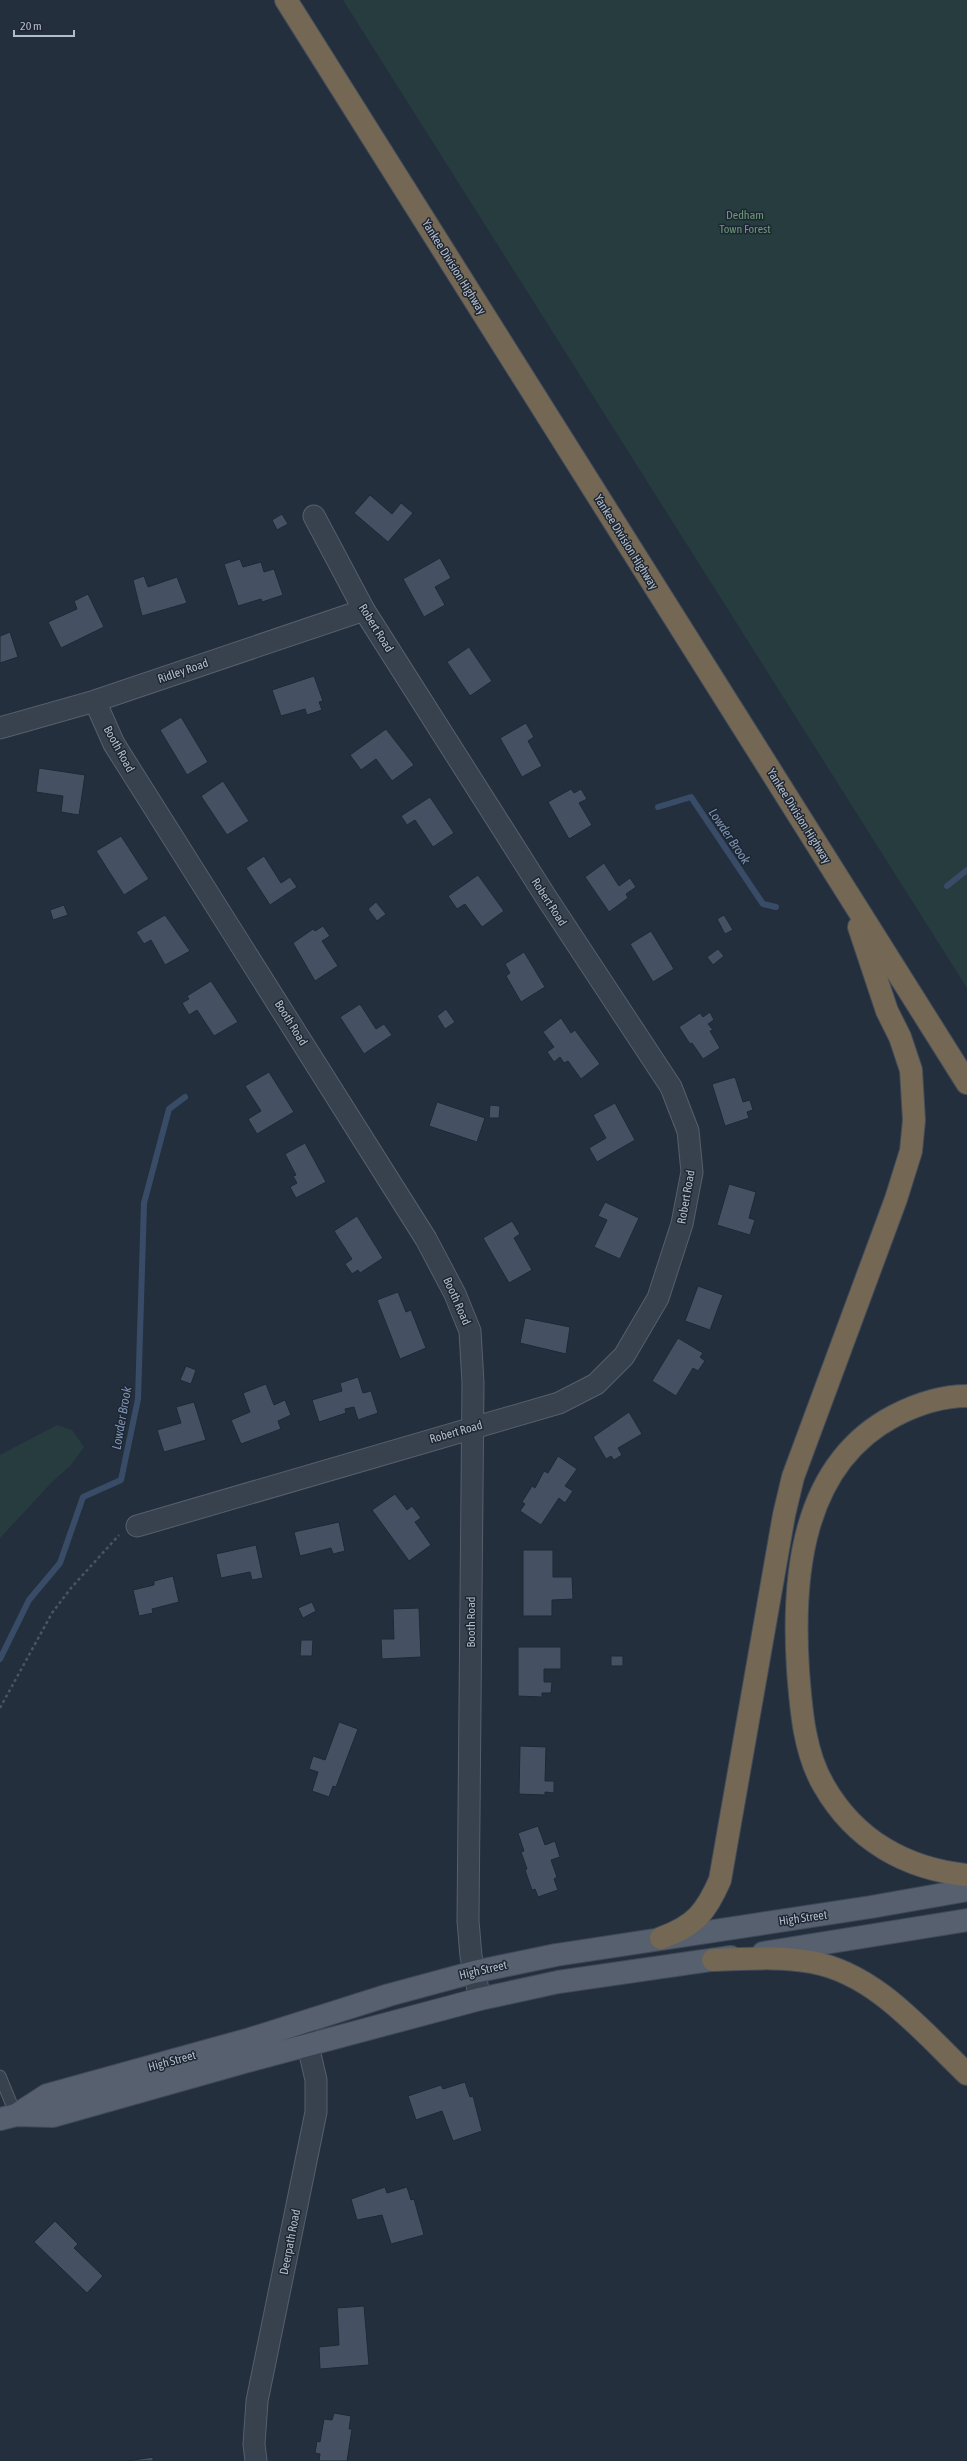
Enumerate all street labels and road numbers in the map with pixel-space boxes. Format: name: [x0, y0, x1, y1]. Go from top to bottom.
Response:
street label: Yankee Division Highway: [419, 217, 489, 317]
street label: Yankee Division Highway: [591, 492, 661, 592]
street label: Robert Road: [356, 601, 396, 655]
street label: Ridley Road: [156, 656, 210, 686]
street label: Booth Road: [101, 723, 137, 775]
street label: Yankee Division Highway: [764, 766, 834, 866]
street label: Robert Road: [528, 875, 570, 929]
street label: Booth Road: [272, 998, 310, 1048]
street label: Robert Road: [674, 1169, 698, 1225]
street label: Booth Road: [440, 1275, 474, 1327]
street label: Robert Road: [428, 1418, 484, 1446]
street label: Booth Road: [464, 1597, 478, 1647]
street label: High Street: [778, 1908, 829, 1928]
street label: High Street: [458, 1958, 509, 1982]
street label: High Street: [147, 2048, 198, 2074]
street label: Deerpath Road: [277, 2208, 303, 2276]

